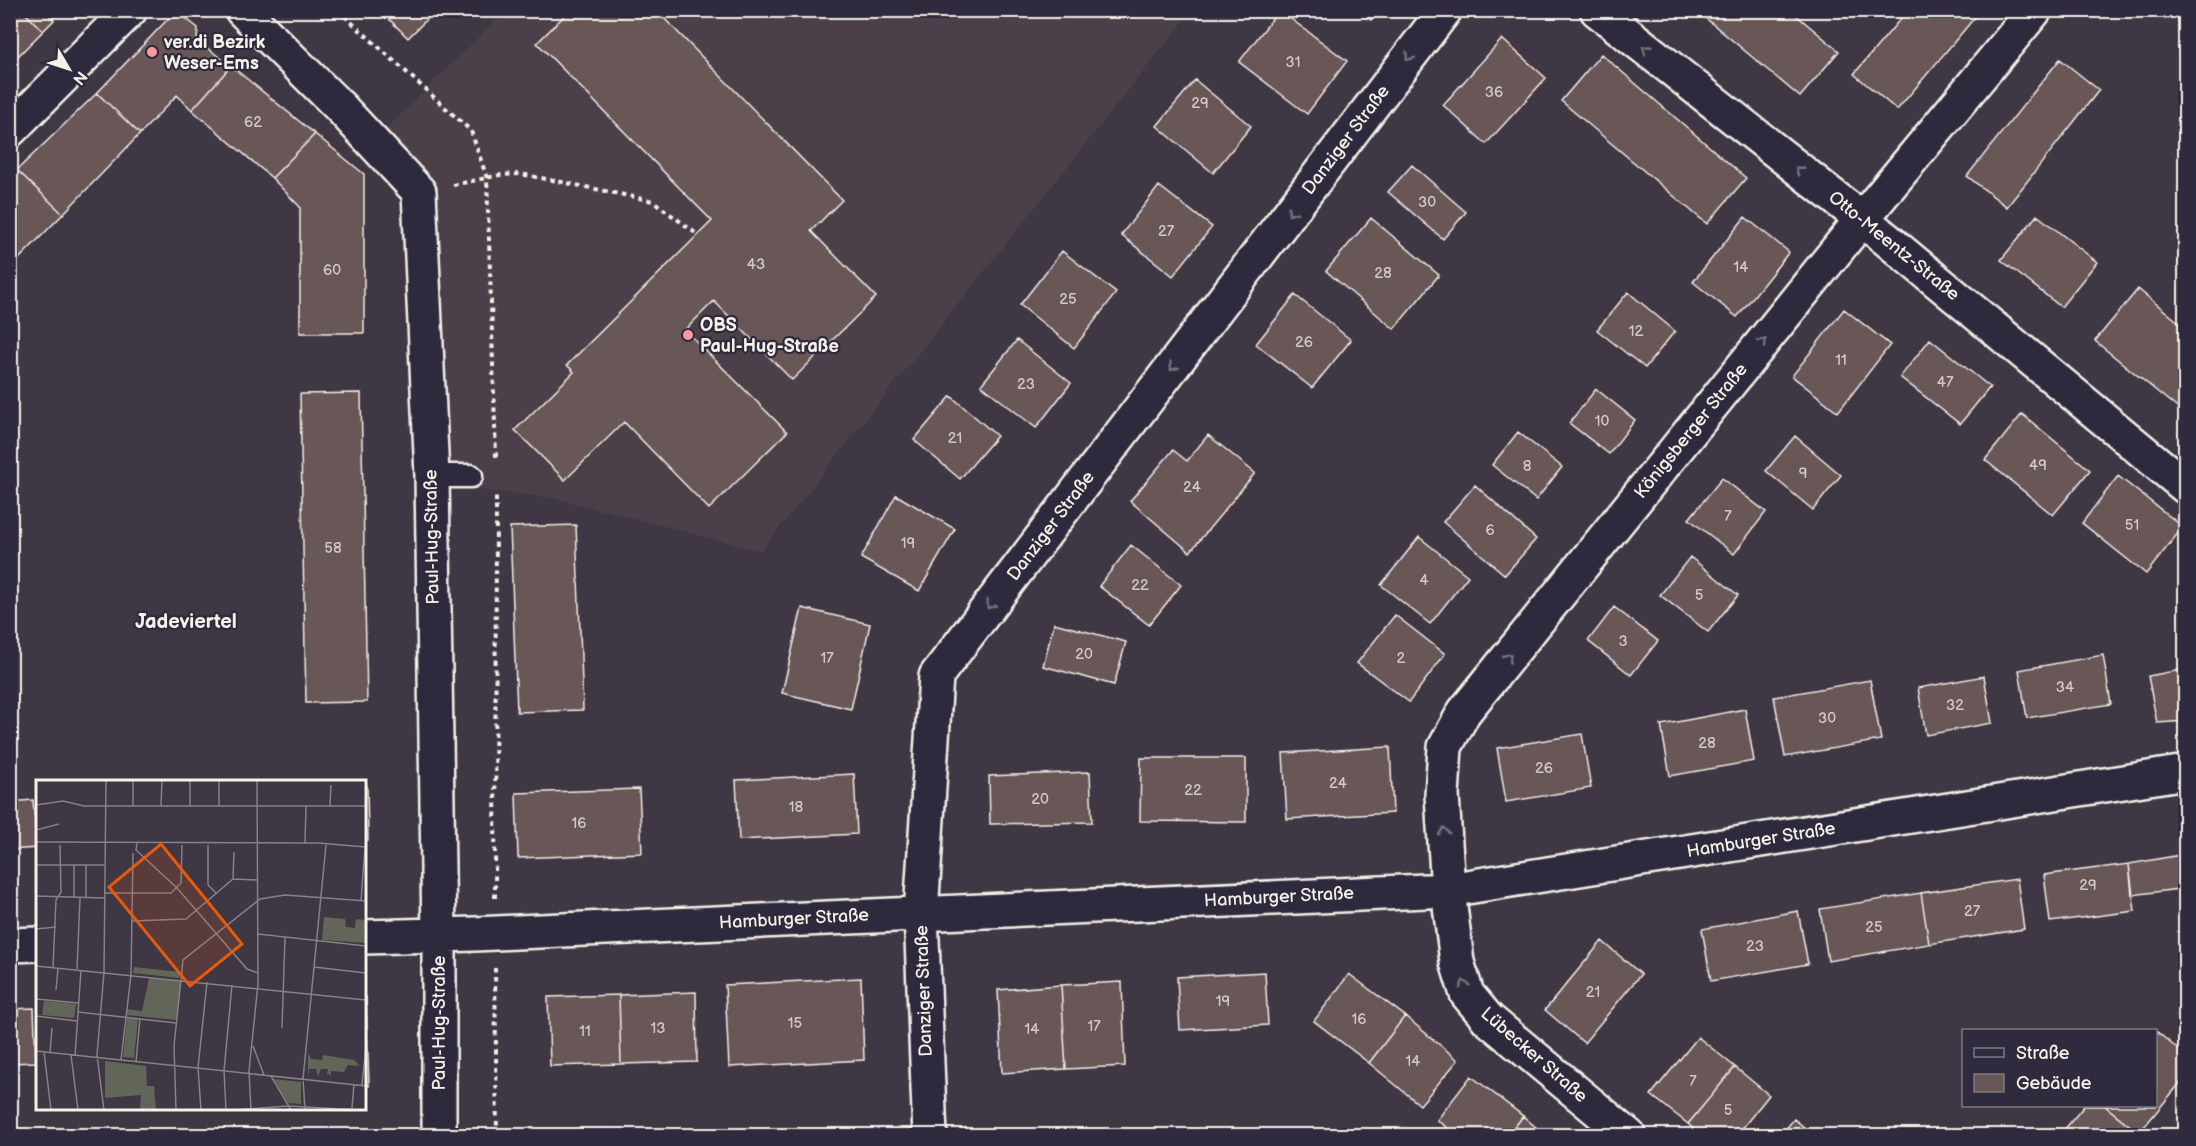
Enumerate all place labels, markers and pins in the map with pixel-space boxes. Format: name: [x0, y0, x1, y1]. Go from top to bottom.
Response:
place label: ver.di Bezirk Weser-Ems: [163, 32, 266, 74]
marker: ver.di Bezirk Weser-Ems: [145, 45, 159, 59]
place label: OBS Paul-Hug-Straße: [700, 315, 839, 357]
marker: OBS Paul-Hug-Straße: [681, 328, 695, 342]

